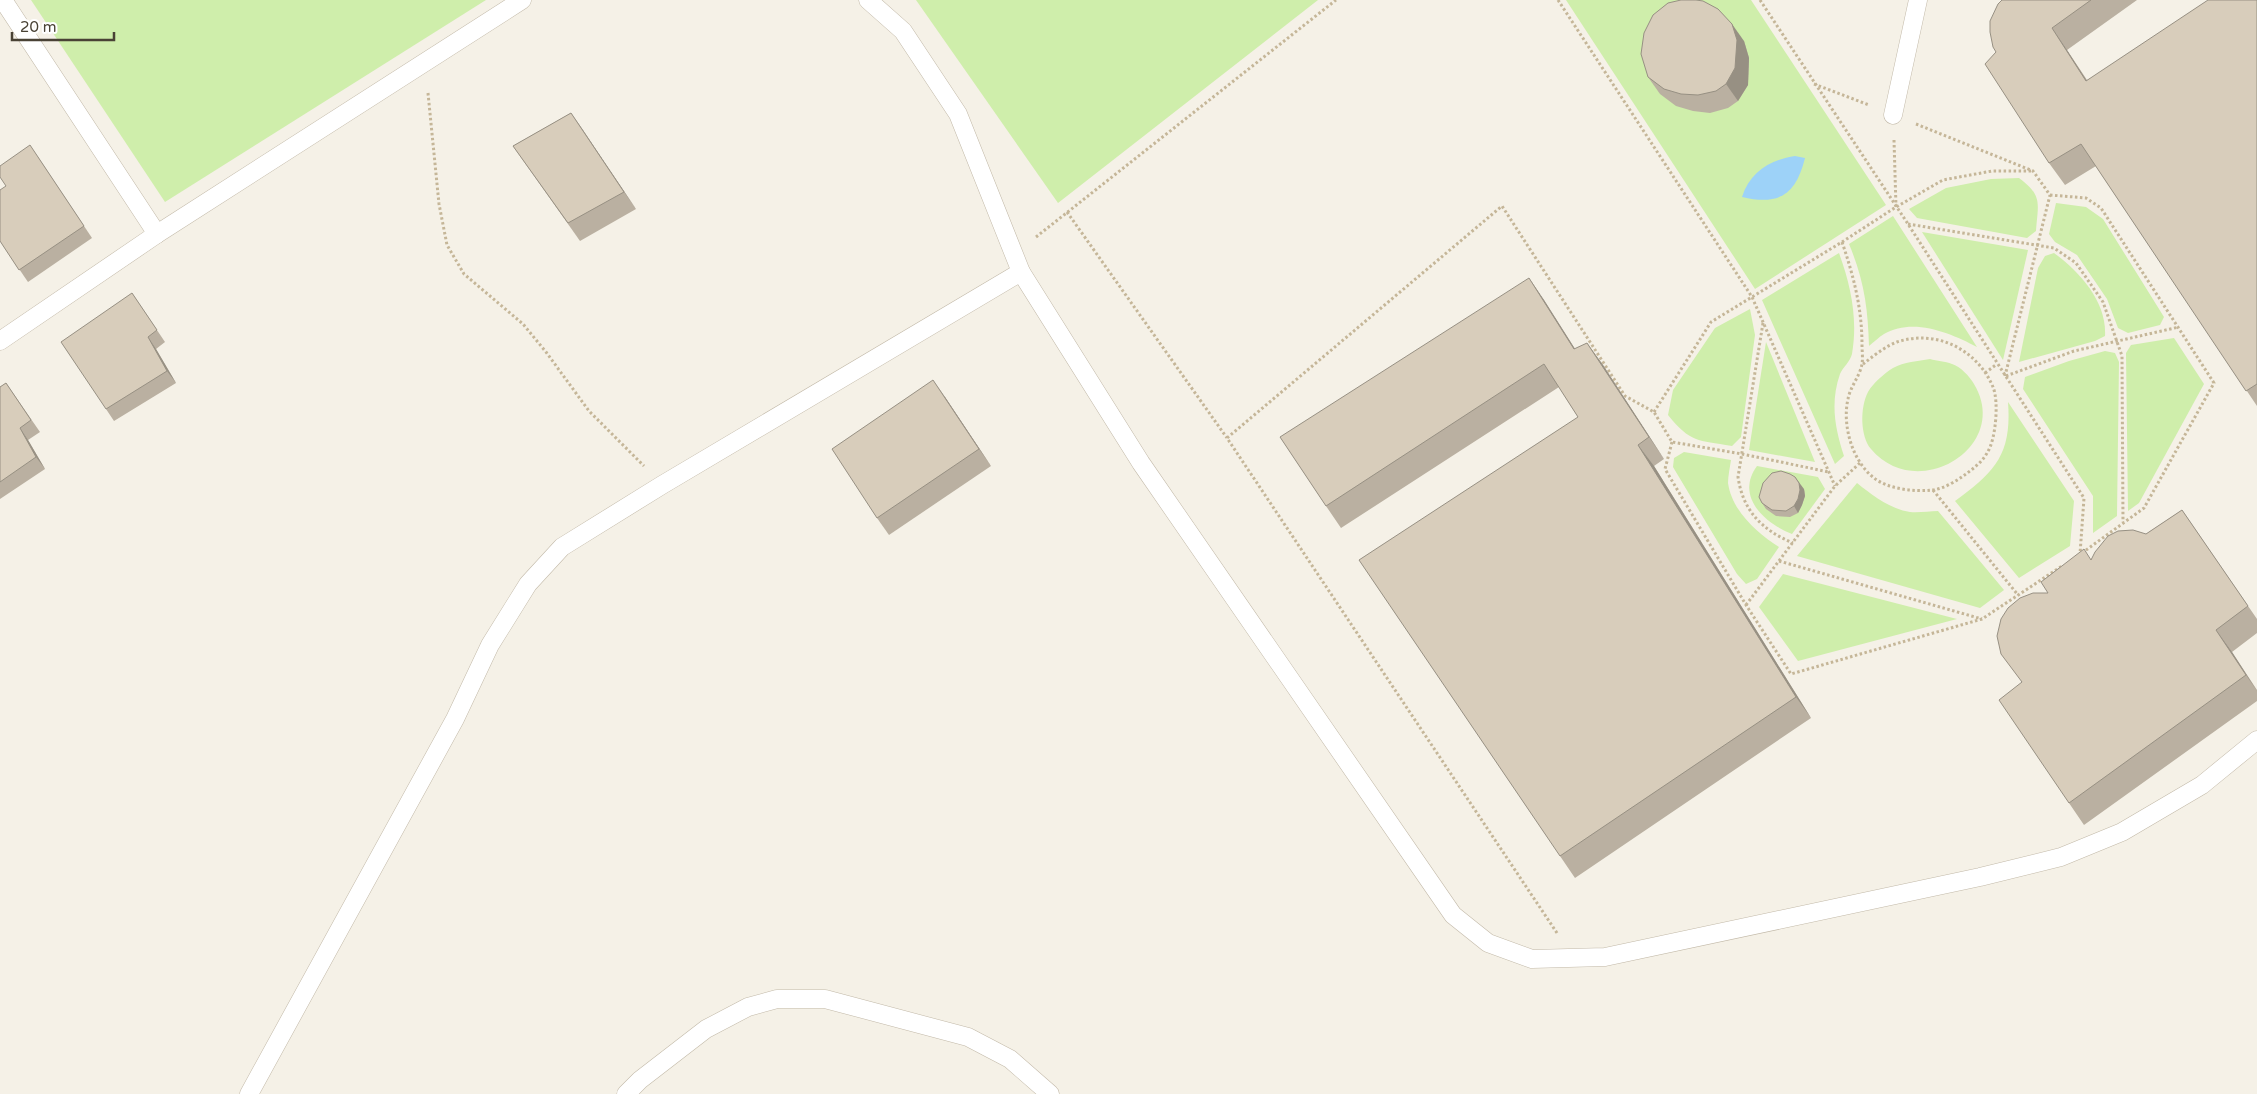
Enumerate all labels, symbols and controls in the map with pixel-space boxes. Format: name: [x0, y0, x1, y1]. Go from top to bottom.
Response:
scale bar: [12, 10, 115, 42]
text: 20 m: [20, 18, 57, 36]

